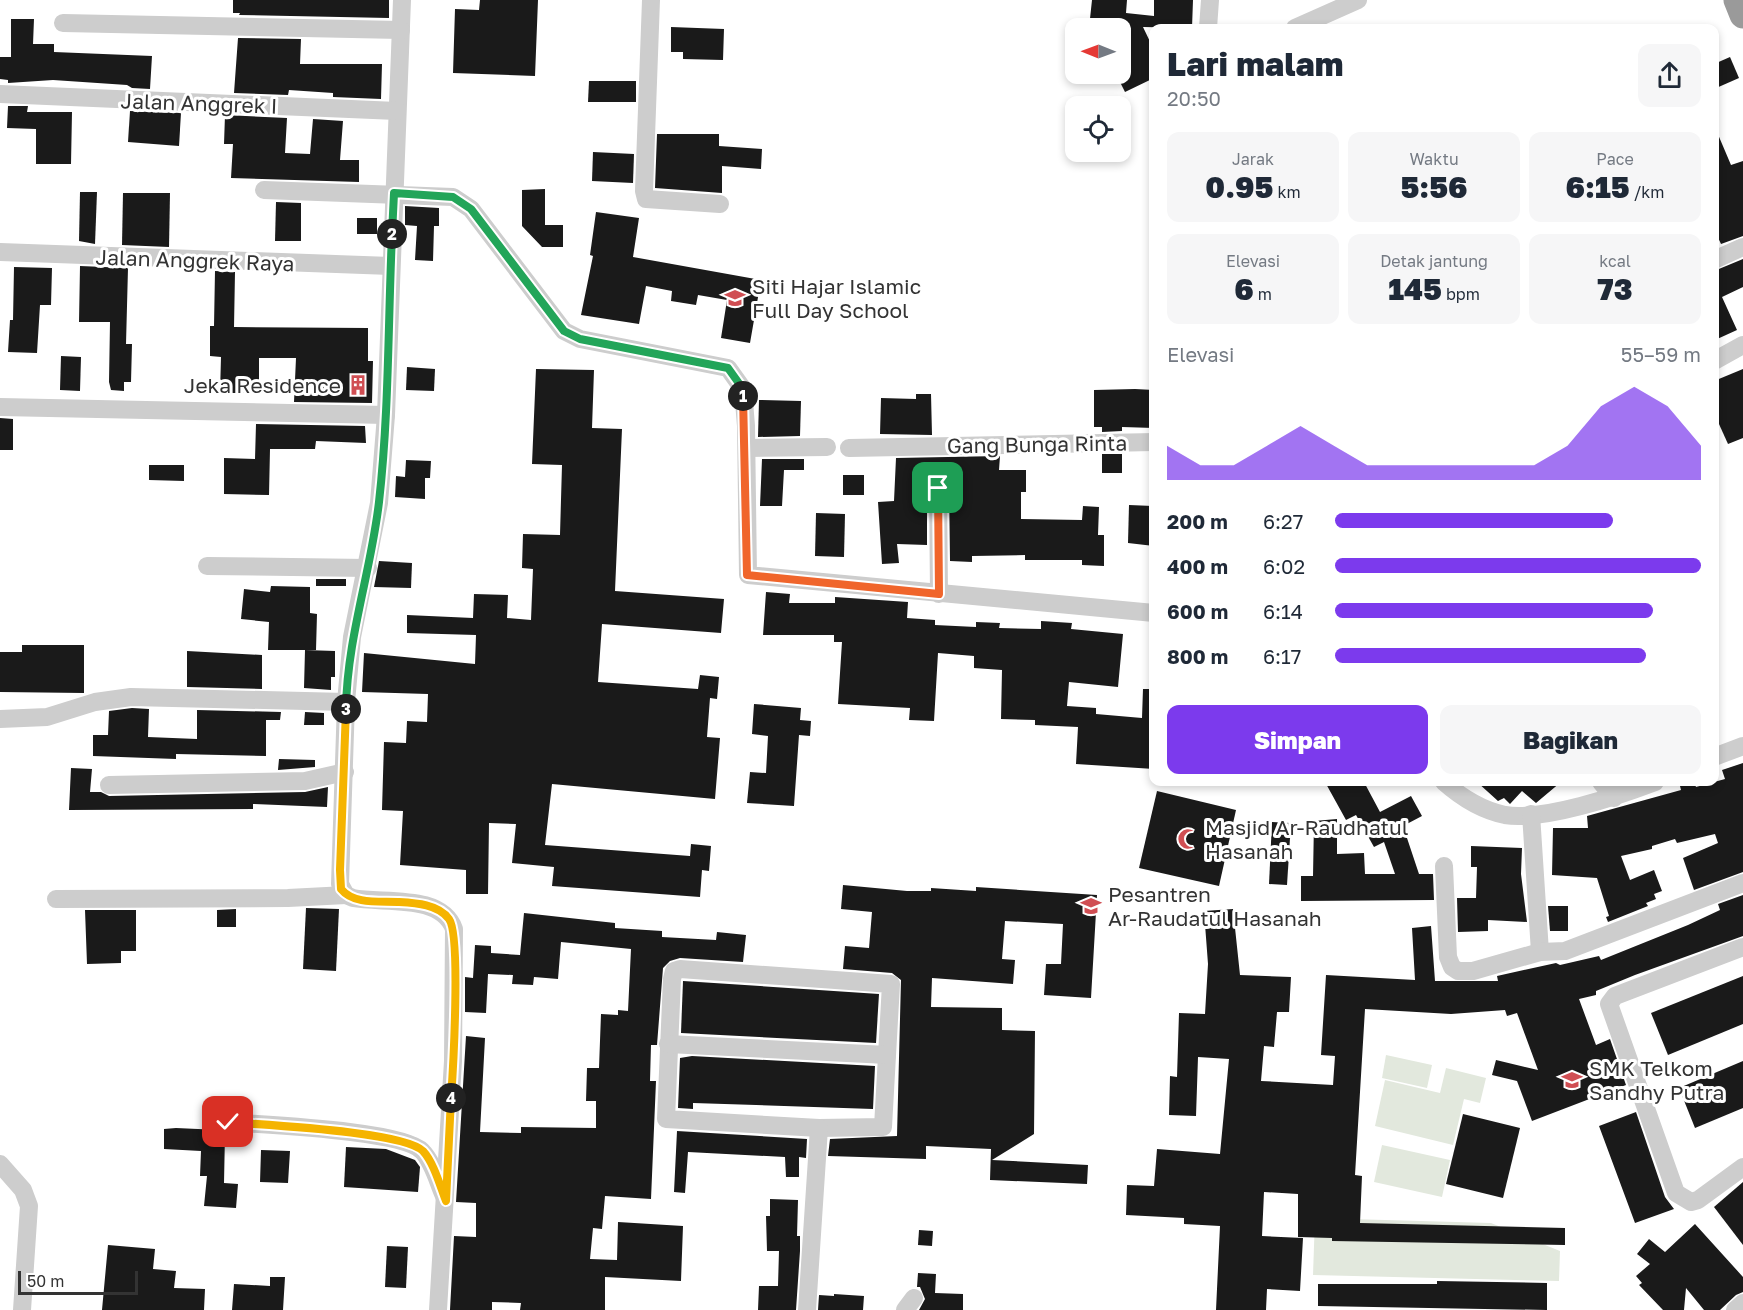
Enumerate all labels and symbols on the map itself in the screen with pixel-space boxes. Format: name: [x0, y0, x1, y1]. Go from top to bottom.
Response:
north arrow: [1065, 18, 1131, 84]
street label: Jalan Anggrek I: [120, 87, 278, 119]
pin: 2: [377, 219, 407, 249]
street label: Jalan Anggrek Raya: [95, 244, 295, 276]
place label: Siti Hajar Islamic Full Day School: [752, 273, 921, 323]
school or university icon: Siti Hajar Islamic Full Day School: [723, 286, 747, 310]
place label: Jeka Residence: [184, 372, 341, 398]
building icon: Jeka Residence: [346, 373, 370, 397]
pin: 1: [728, 381, 758, 411]
street label: Gang Bunga Rinta: [947, 429, 1127, 459]
pin: [912, 462, 963, 513]
pin: 3: [331, 694, 361, 724]
place label: Masjid Ar-Raudhatul Hasanah: [1205, 814, 1408, 864]
mosque icon: Masjid Ar-Raudhatul Hasanah: [1176, 827, 1200, 851]
place label: Pesantren Ar-Raudatul Hasanah: [1108, 881, 1322, 931]
school or university icon: Pesantren Ar-Raudatul Hasanah: [1079, 894, 1103, 918]
place label: SMK Telkom Sandhy Putra: [1589, 1055, 1724, 1105]
school or university icon: SMK Telkom Sandhy Putra: [1560, 1068, 1584, 1092]
pin: 4: [436, 1083, 466, 1113]
pin: [202, 1096, 253, 1147]
scale bar: [18, 1268, 138, 1296]

